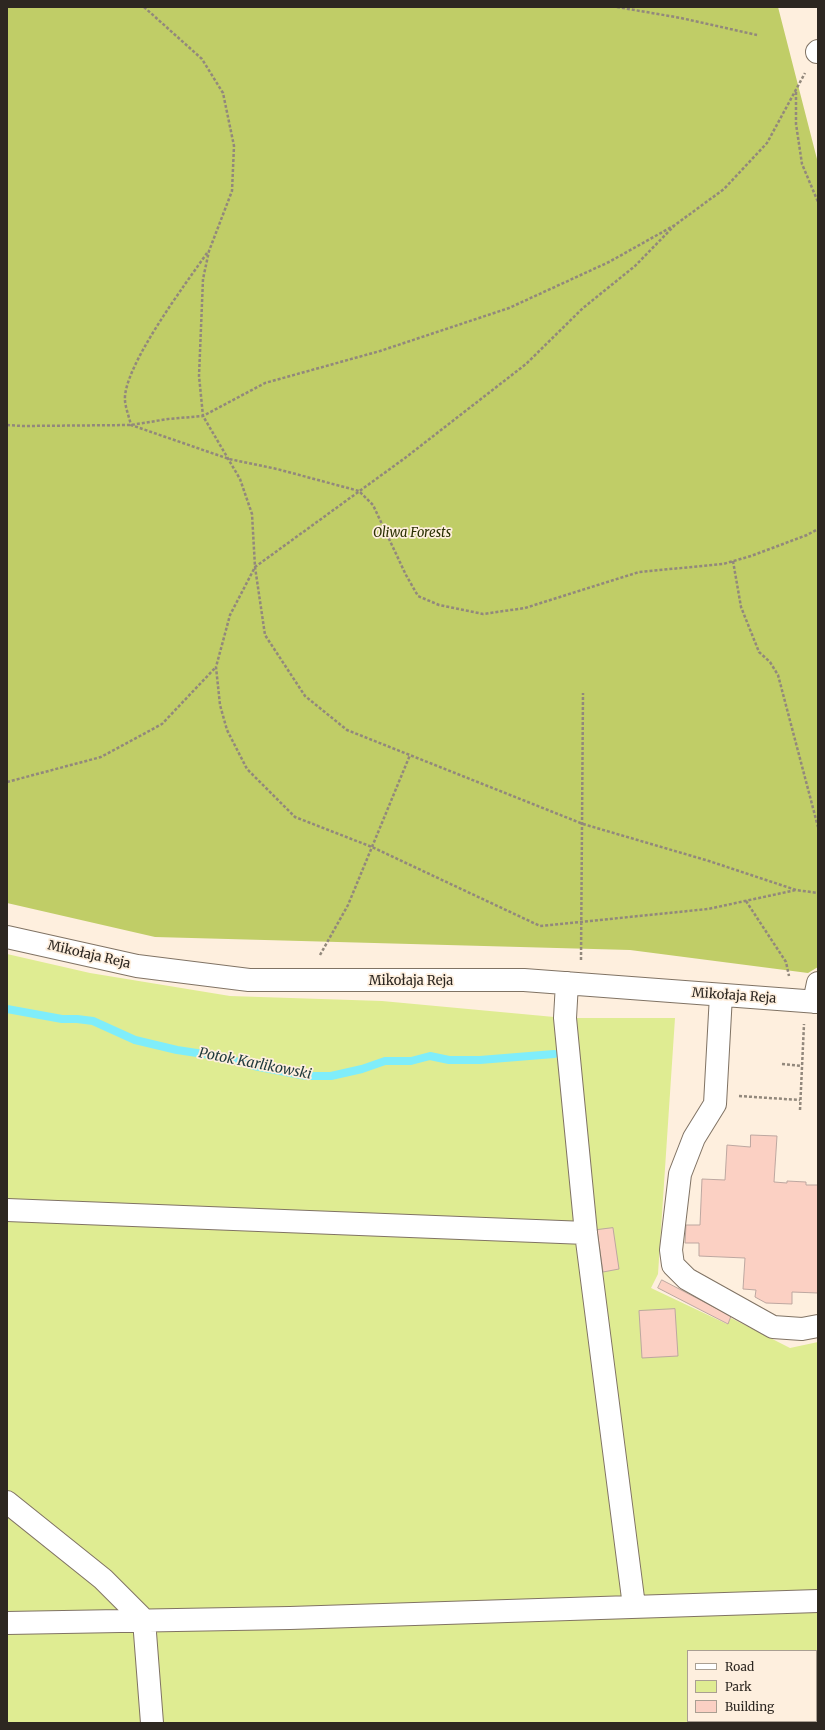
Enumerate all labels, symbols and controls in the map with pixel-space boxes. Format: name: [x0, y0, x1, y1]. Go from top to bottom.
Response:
park label: Oliwa Forests: [373, 525, 451, 541]
street label: Mikołaja Reja: [46, 938, 132, 972]
street label: Mikołaja Reja: [369, 973, 453, 989]
street label: Mikołaja Reja: [691, 985, 777, 1007]
water label: Potok Karlikowski: [197, 1045, 313, 1083]
legend: [687, 1650, 817, 1722]
text: Road: [725, 1659, 754, 1674]
text: Park: [725, 1679, 752, 1694]
text: Building: [725, 1699, 774, 1714]

